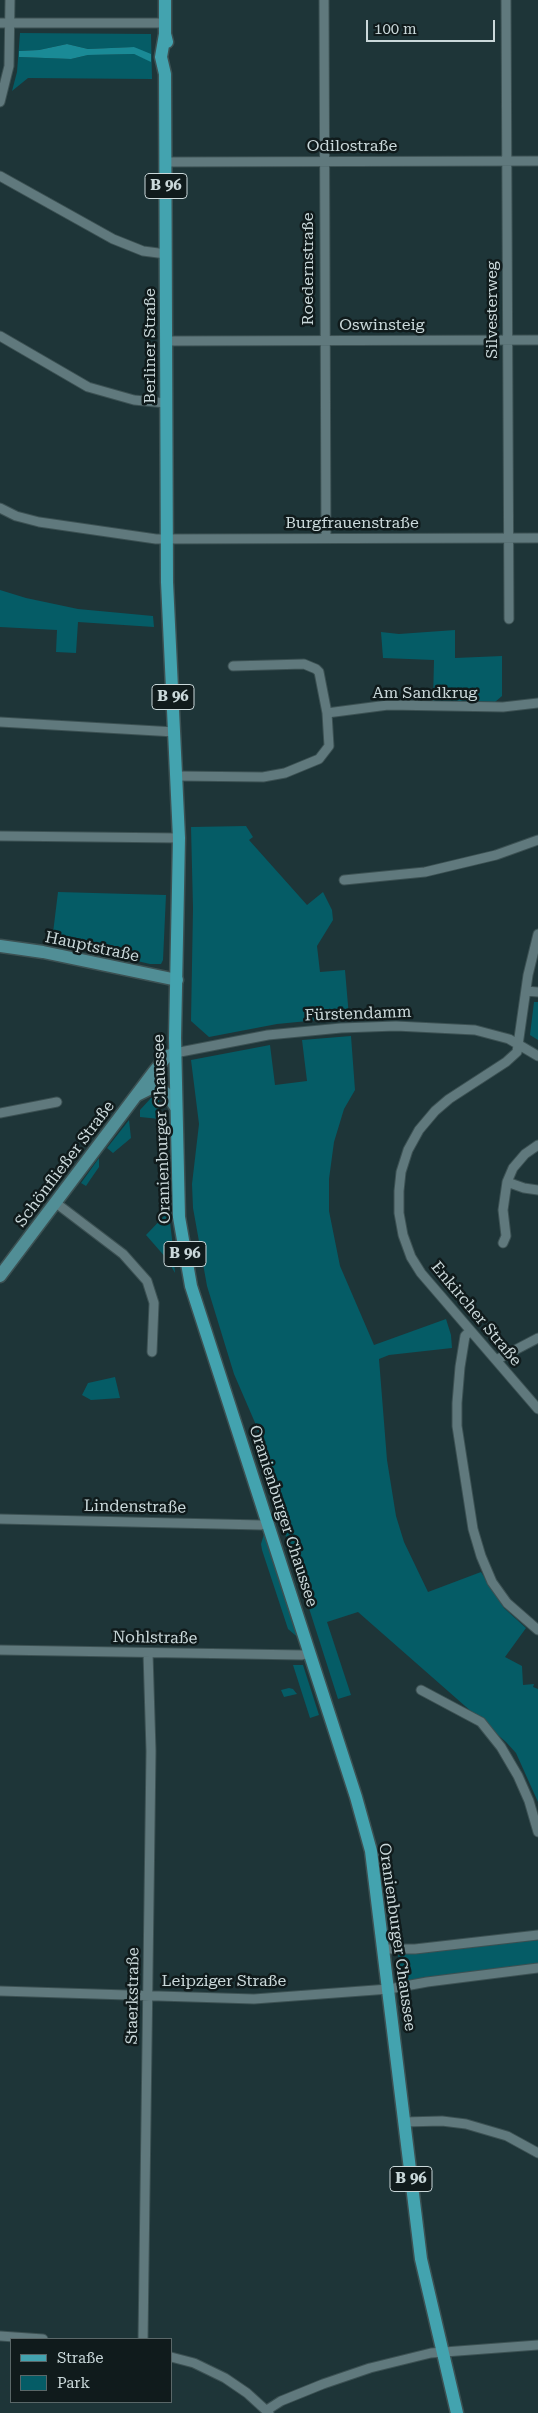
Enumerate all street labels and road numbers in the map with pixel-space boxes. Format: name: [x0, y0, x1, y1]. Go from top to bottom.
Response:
street label: Odilostraße: [307, 136, 397, 156]
road number: B 96: [145, 174, 187, 198]
street label: Roedernstraße: [298, 213, 318, 325]
street label: Silvesterweg: [482, 261, 502, 359]
street label: Berliner Straße: [140, 288, 160, 404]
street label: Oswinsteig: [339, 315, 425, 335]
street label: Burgfrauenstraße: [285, 513, 419, 533]
street label: Am Sandkrug: [373, 683, 477, 703]
road number: B 96: [152, 684, 194, 710]
street label: Hauptstraße: [43, 928, 141, 966]
street label: Fürstendamm: [304, 1003, 412, 1025]
street label: Oranienburger Chaussee: [149, 1034, 175, 1224]
street label: Schönfließer Straße: [11, 1097, 119, 1231]
road number: B 96: [164, 1242, 206, 1266]
street label: Enkircher Straße: [427, 1258, 525, 1370]
street label: Oranienburger Chaussee: [245, 1423, 321, 1609]
street label: Lindenstraße: [84, 1497, 186, 1517]
street label: Nohlstraße: [112, 1628, 198, 1648]
street label: Oranienburger Chaussee: [374, 1842, 420, 2032]
street label: Staerkstraße: [123, 1947, 143, 2045]
street label: Leipziger Straße: [162, 1971, 286, 1991]
road number: B 96: [390, 2166, 432, 2192]

